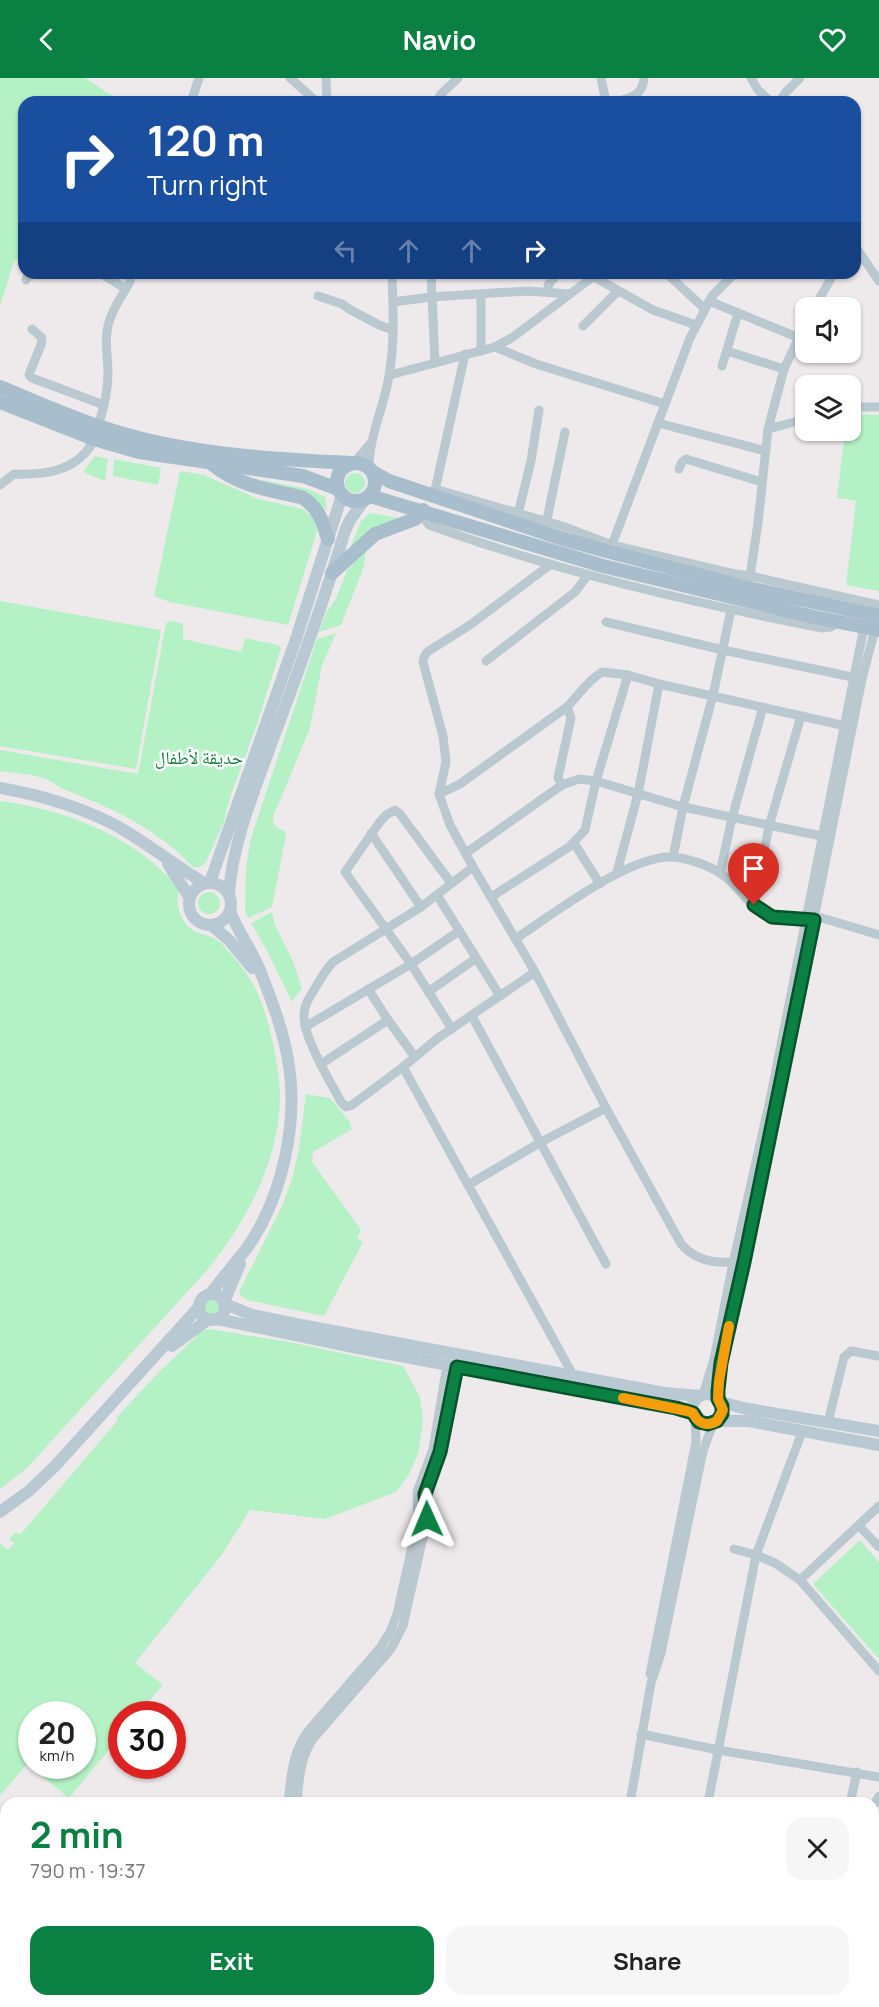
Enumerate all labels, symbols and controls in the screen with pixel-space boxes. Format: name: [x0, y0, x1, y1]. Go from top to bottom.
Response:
text: Navio: [403, 21, 476, 58]
icon: back: [30, 23, 63, 56]
icon: heart: [816, 23, 849, 56]
text: 120 m: [147, 111, 264, 169]
icon: right: [48, 120, 126, 198]
text: Turn right: [147, 166, 268, 203]
icon: left: [329, 234, 362, 267]
icon: ahead: [392, 234, 425, 267]
icon: ahead: [455, 234, 488, 267]
icon: right: [518, 234, 551, 267]
map controls: [795, 297, 861, 441]
button: sound: [795, 297, 861, 363]
button: layers: [795, 375, 861, 441]
park label: حديقة لأطفال: [155, 745, 243, 769]
pin: [728, 843, 779, 905]
icon: arrive: [737, 852, 770, 885]
position arrow: [395, 1487, 459, 1551]
speed limit sign: 30: [108, 1701, 186, 1779]
text: 20: [38, 1712, 76, 1753]
text: km/h: [40, 1745, 74, 1766]
text: 2 min: [30, 1810, 124, 1859]
button: close: [786, 1817, 849, 1880]
text: 790 m · 19:37: [30, 1857, 145, 1884]
button: Exit: [30, 1926, 434, 1995]
button: Share: [446, 1926, 849, 1995]

